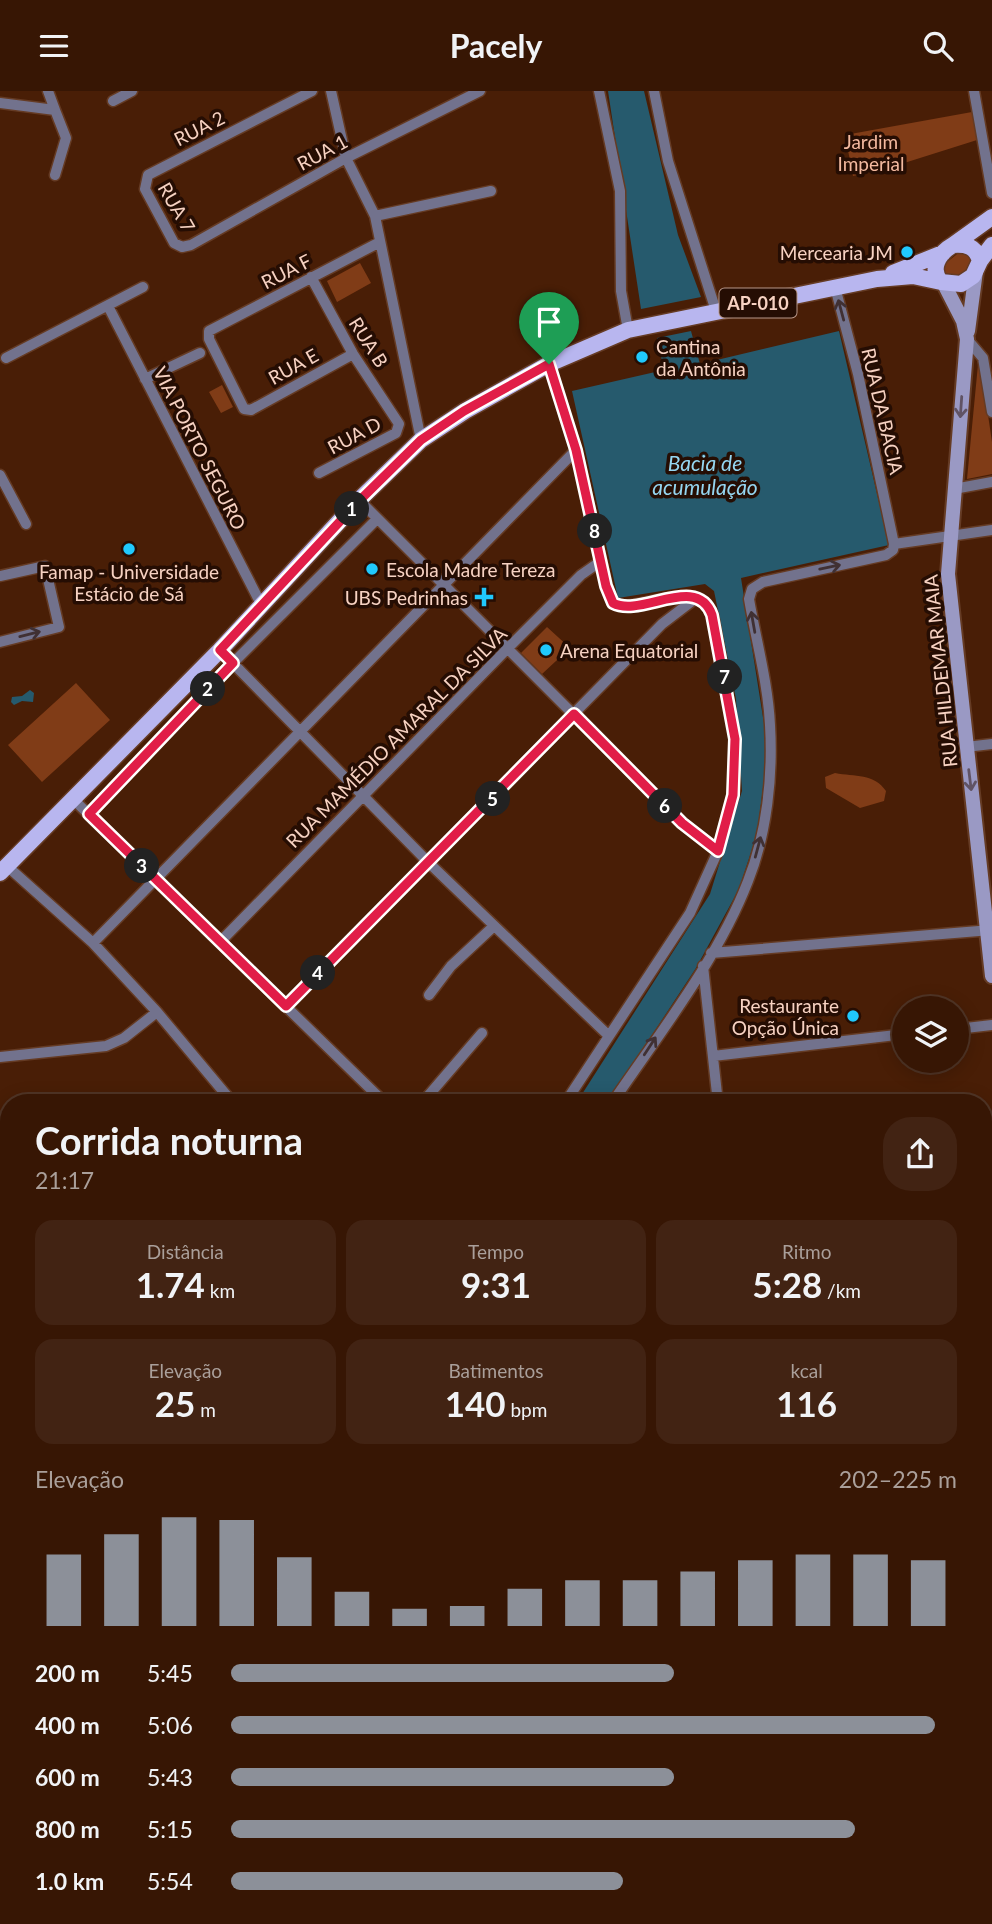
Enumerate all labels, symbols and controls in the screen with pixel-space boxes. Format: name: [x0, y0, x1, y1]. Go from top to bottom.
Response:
text: Pacely: [450, 26, 542, 65]
icon: menu: [35, 27, 73, 65]
icon: search: [919, 27, 957, 65]
street label: RUA 2: [170, 106, 228, 150]
street label: RUA 1: [293, 129, 351, 175]
park label: Jardim Imperial: [838, 130, 904, 175]
street label: RUA 7: [154, 178, 200, 236]
place label: Mercearia JM: [780, 241, 893, 264]
marker: Mercearia JM: [899, 244, 915, 260]
street label: RUA F: [257, 249, 315, 293]
road number: AP-010: [720, 288, 796, 317]
pin: [519, 292, 579, 364]
one-way arrow: [834, 299, 847, 322]
icon: arrive: [530, 303, 568, 341]
street label: RUA B: [345, 313, 393, 371]
place label: Cantina da Antônia: [656, 335, 746, 380]
street label: RUA E: [264, 343, 322, 389]
street label: RUA DA BACIA: [857, 345, 909, 477]
marker: Cantina da Antônia: [634, 349, 650, 365]
street label: VIA PORTO SEGURO: [149, 363, 251, 533]
one-way arrow: [954, 395, 967, 418]
street label: RUA D: [323, 411, 385, 459]
water label: Bacia de acumulação: [652, 450, 758, 499]
pin: 1: [334, 491, 370, 527]
text: 1: [346, 497, 357, 520]
pin: 8: [578, 513, 612, 549]
text: 8: [589, 519, 600, 542]
marker: Famap - Universidade Estácio de Sá: [121, 541, 137, 557]
place label: Escola Madre Tereza: [386, 558, 555, 581]
place label: Famap - Universidade Estácio de Sá: [39, 560, 219, 605]
one-way arrow: [818, 560, 841, 574]
marker: Escola Madre Tereza: [364, 561, 380, 577]
street label: RUA HILDEMAR MAIA: [918, 573, 962, 768]
place label: UBS Pedrinhas: [345, 586, 468, 609]
marker: UBS Pedrinhas: [474, 587, 494, 607]
one-way arrow: [746, 611, 759, 634]
street label: RUA MAMÉDIO AMARAL DA SILVA: [281, 622, 511, 852]
one-way arrow: [18, 627, 41, 640]
place label: Arena Equatorial: [560, 639, 698, 662]
marker: Arena Equatorial: [538, 642, 554, 658]
pin: 7: [708, 659, 742, 695]
text: 7: [719, 665, 730, 688]
pin: 2: [190, 671, 226, 707]
text: 2: [202, 677, 213, 700]
one-way arrow: [963, 768, 976, 791]
pin: 5: [476, 781, 510, 817]
text: 5: [487, 787, 498, 810]
pin: 6: [648, 789, 682, 823]
text: 6: [659, 794, 670, 817]
one-way arrow: [752, 836, 765, 859]
pin: 3: [124, 849, 160, 883]
text: 3: [136, 854, 147, 877]
pin: 4: [300, 955, 336, 991]
text: 4: [312, 961, 323, 984]
place label: Restaurante Opção Única: [732, 994, 839, 1039]
map controls: [892, 996, 969, 1073]
button: layers: [892, 996, 969, 1073]
marker: Restaurante Opção Única: [845, 1008, 861, 1024]
one-way arrow: [643, 1036, 657, 1056]
text: Corrida noturna: [35, 1117, 303, 1163]
button: share: [883, 1117, 957, 1191]
text: 21:17: [35, 1166, 94, 1194]
text: Distância: [147, 1240, 224, 1263]
text: Tempo: [468, 1240, 524, 1263]
text: Ritmo: [782, 1240, 831, 1263]
text: 1.74: [136, 1263, 205, 1305]
text: 9:31: [461, 1263, 531, 1305]
text: 5:28: [752, 1263, 822, 1305]
text: km: [205, 1279, 235, 1302]
text: /km: [822, 1279, 861, 1302]
text: Elevação: [149, 1359, 222, 1382]
text: Batimentos: [448, 1359, 544, 1382]
text: kcal: [791, 1359, 823, 1382]
text: 25: [155, 1382, 195, 1424]
text: 140: [445, 1382, 506, 1424]
text: 116: [776, 1382, 837, 1424]
text: m: [195, 1398, 216, 1421]
text: bpm: [506, 1398, 547, 1421]
text: Elevação: [35, 1465, 124, 1493]
text: 202–225 m: [839, 1465, 957, 1493]
text: 200 m: [35, 1659, 100, 1687]
text: 5:45: [147, 1659, 193, 1687]
text: 400 m: [35, 1711, 100, 1739]
text: 5:06: [147, 1711, 193, 1739]
text: 600 m: [35, 1763, 100, 1791]
text: 5:43: [147, 1763, 193, 1791]
text: 800 m: [35, 1815, 100, 1843]
text: 5:15: [147, 1815, 193, 1843]
text: 1.0 km: [35, 1867, 104, 1895]
text: 5:54: [147, 1867, 193, 1895]

